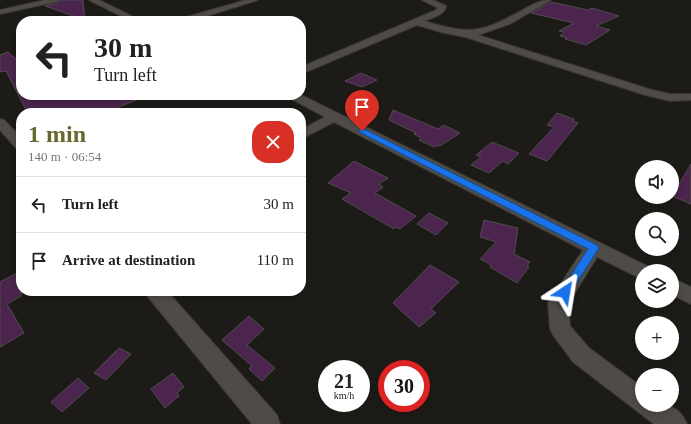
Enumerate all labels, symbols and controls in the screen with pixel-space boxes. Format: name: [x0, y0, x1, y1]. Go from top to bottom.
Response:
icon: left: [28, 32, 80, 84]
text: 30 m: [94, 32, 152, 63]
text: Turn left: [94, 65, 157, 85]
pin: [345, 90, 379, 131]
icon: arrive: [351, 96, 373, 118]
text: 1 min: [28, 121, 86, 147]
button: close: [252, 121, 294, 163]
text: 140 m · 06:54: [28, 149, 101, 164]
map controls: [635, 160, 679, 412]
button: sound: [635, 160, 679, 204]
icon: left: [28, 194, 50, 216]
text: Turn left: [62, 196, 119, 212]
text: 30 m: [264, 196, 294, 212]
button: search: [635, 212, 679, 256]
icon: arrive: [28, 250, 50, 272]
text: Arrive at destination: [62, 252, 195, 268]
text: 110 m: [257, 252, 294, 268]
button: layers: [635, 264, 679, 308]
position arrow: [544, 271, 586, 313]
button: +: [635, 316, 679, 360]
speed limit sign: 30: [378, 360, 430, 412]
button: −: [635, 368, 679, 412]
text: 21: [334, 370, 354, 392]
text: km/h: [334, 390, 354, 401]

